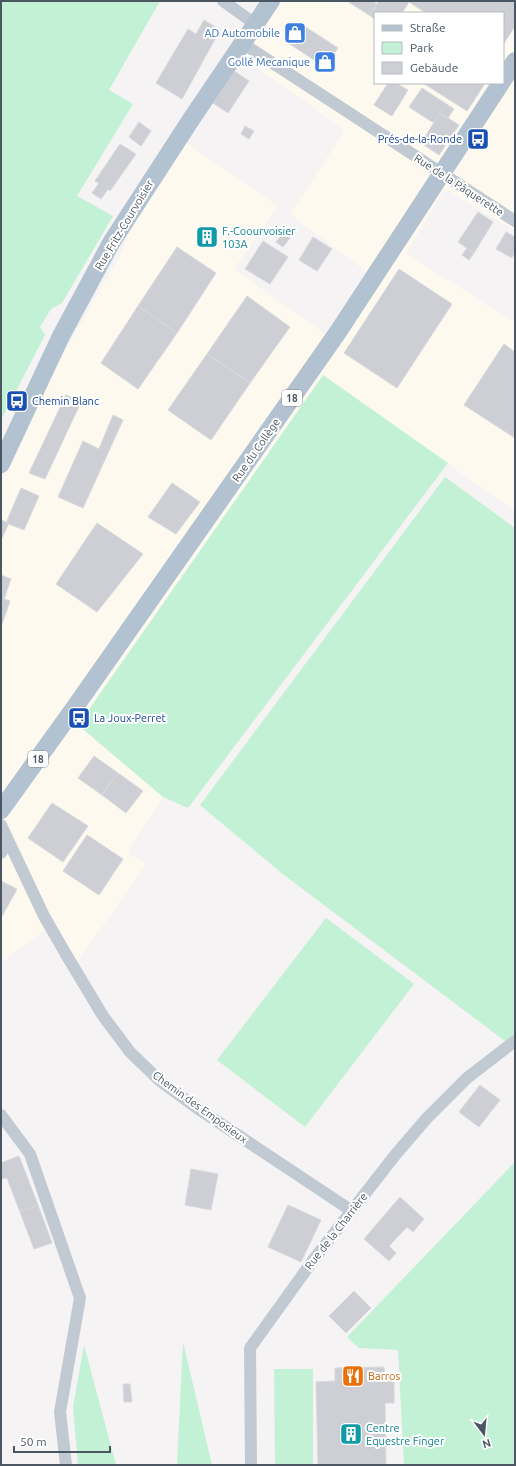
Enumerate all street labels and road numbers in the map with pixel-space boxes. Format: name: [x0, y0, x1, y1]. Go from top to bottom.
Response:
street label: Rue de la Pâquerette: [412, 152, 506, 218]
street label: Rue Fritz-Courvoisier: [92, 177, 156, 272]
road number: 18: [282, 390, 302, 406]
street label: Rue du Collège: [230, 416, 282, 484]
road number: 18: [28, 751, 48, 767]
street label: Chemin des Emposieux: [150, 1069, 250, 1146]
street label: Rue de la Charrière: [302, 1190, 370, 1272]

